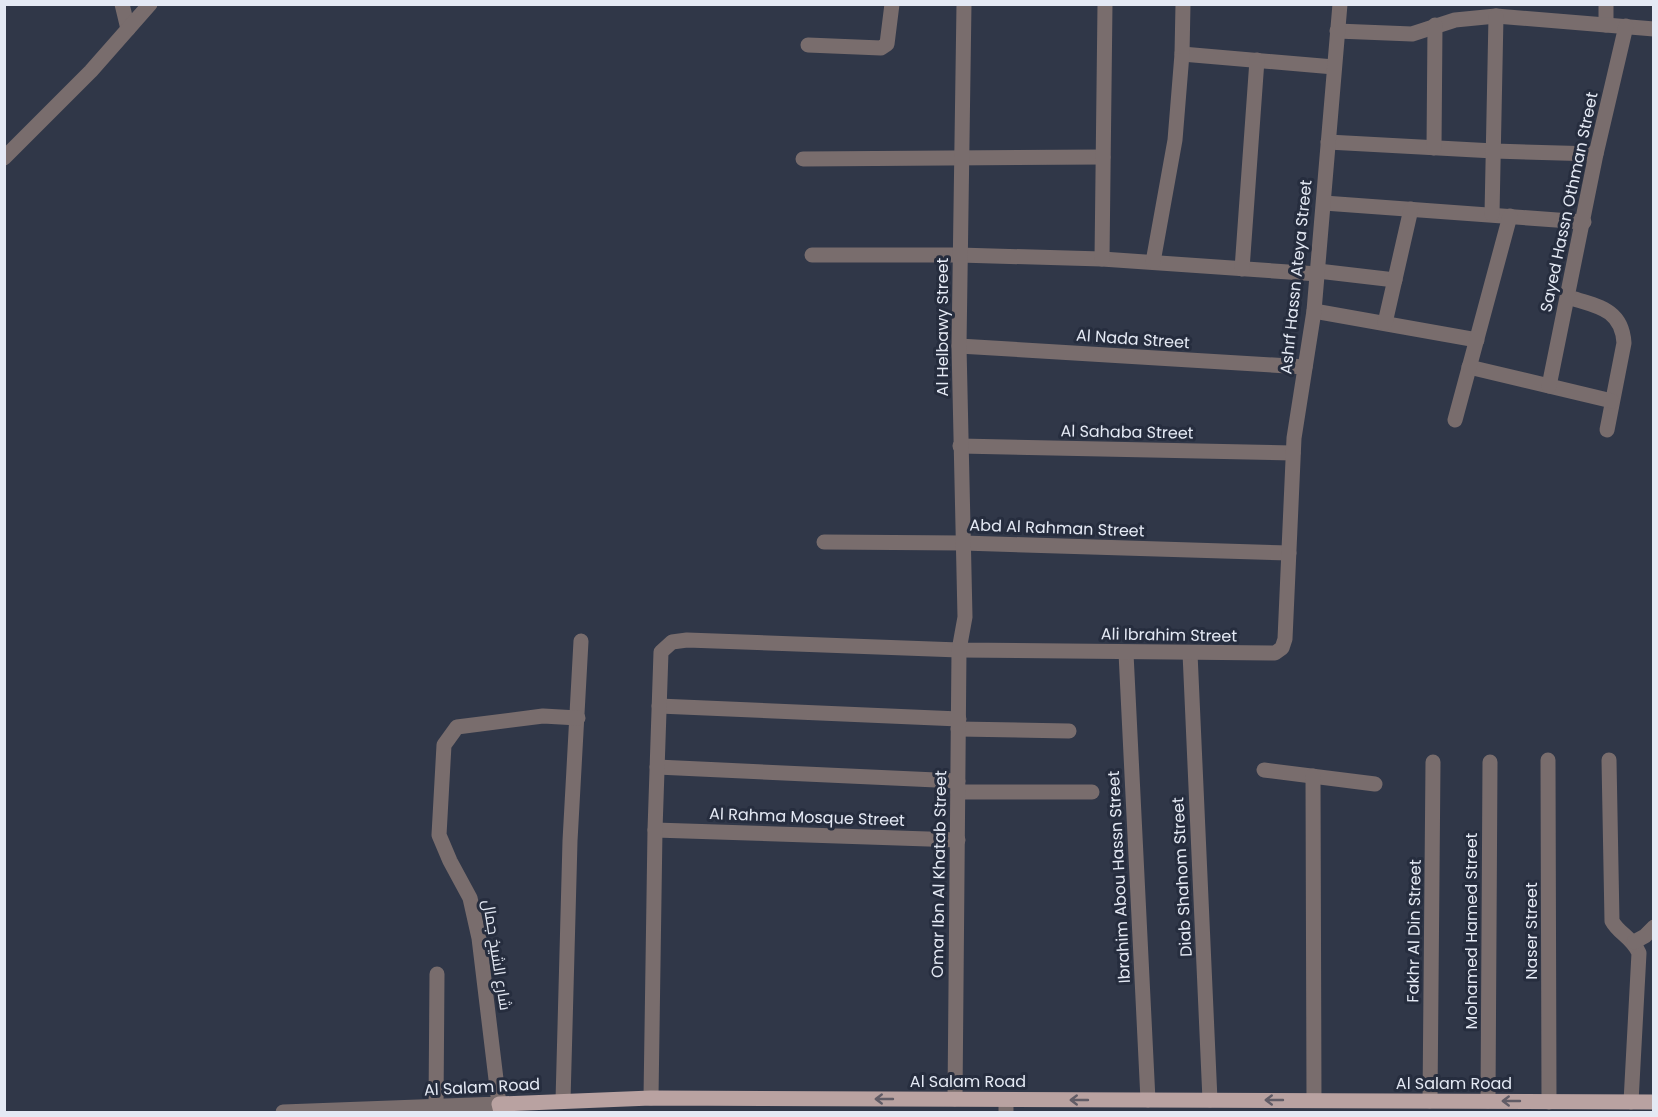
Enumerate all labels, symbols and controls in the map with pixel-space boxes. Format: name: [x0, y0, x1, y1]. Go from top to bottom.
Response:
street label: Sayed Hassn Othman Street: [1534, 90, 1604, 314]
street label: Ashrf Hassn Ateya Street: [1274, 178, 1318, 375]
street label: Al Helbawy Street: [931, 257, 954, 396]
street label: Al Nada Street: [1075, 324, 1191, 354]
street label: Al Sahaba Street: [1060, 419, 1194, 445]
street label: Abd Al Rahman Street: [969, 513, 1145, 543]
street label: Ali Ibrahim Street: [1101, 622, 1237, 648]
street label: Omar Ibn Al Khatab Street: [926, 770, 952, 978]
street label: Ibrahim Abou Hassn Street: [1102, 770, 1136, 984]
street label: Diab Shahom Street: [1166, 796, 1198, 957]
street label: Al Rahma Mosque Street: [709, 802, 905, 832]
street label: Mohamed Hamed Street: [1460, 832, 1483, 1029]
street label: Fakhr Al Din Street: [1401, 859, 1427, 1003]
street label: Naser Street: [1520, 882, 1543, 980]
street label: شارع الشيخ جمال: [477, 898, 517, 1012]
street label: Al Salam Road: [910, 1070, 1026, 1093]
street label: Al Salam Road: [423, 1072, 541, 1102]
street label: Al Salam Road: [1396, 1072, 1512, 1095]
one-way arrow: [875, 1093, 895, 1105]
one-way arrow: [1070, 1094, 1090, 1106]
one-way arrow: [1265, 1094, 1285, 1106]
one-way arrow: [1502, 1096, 1522, 1107]

